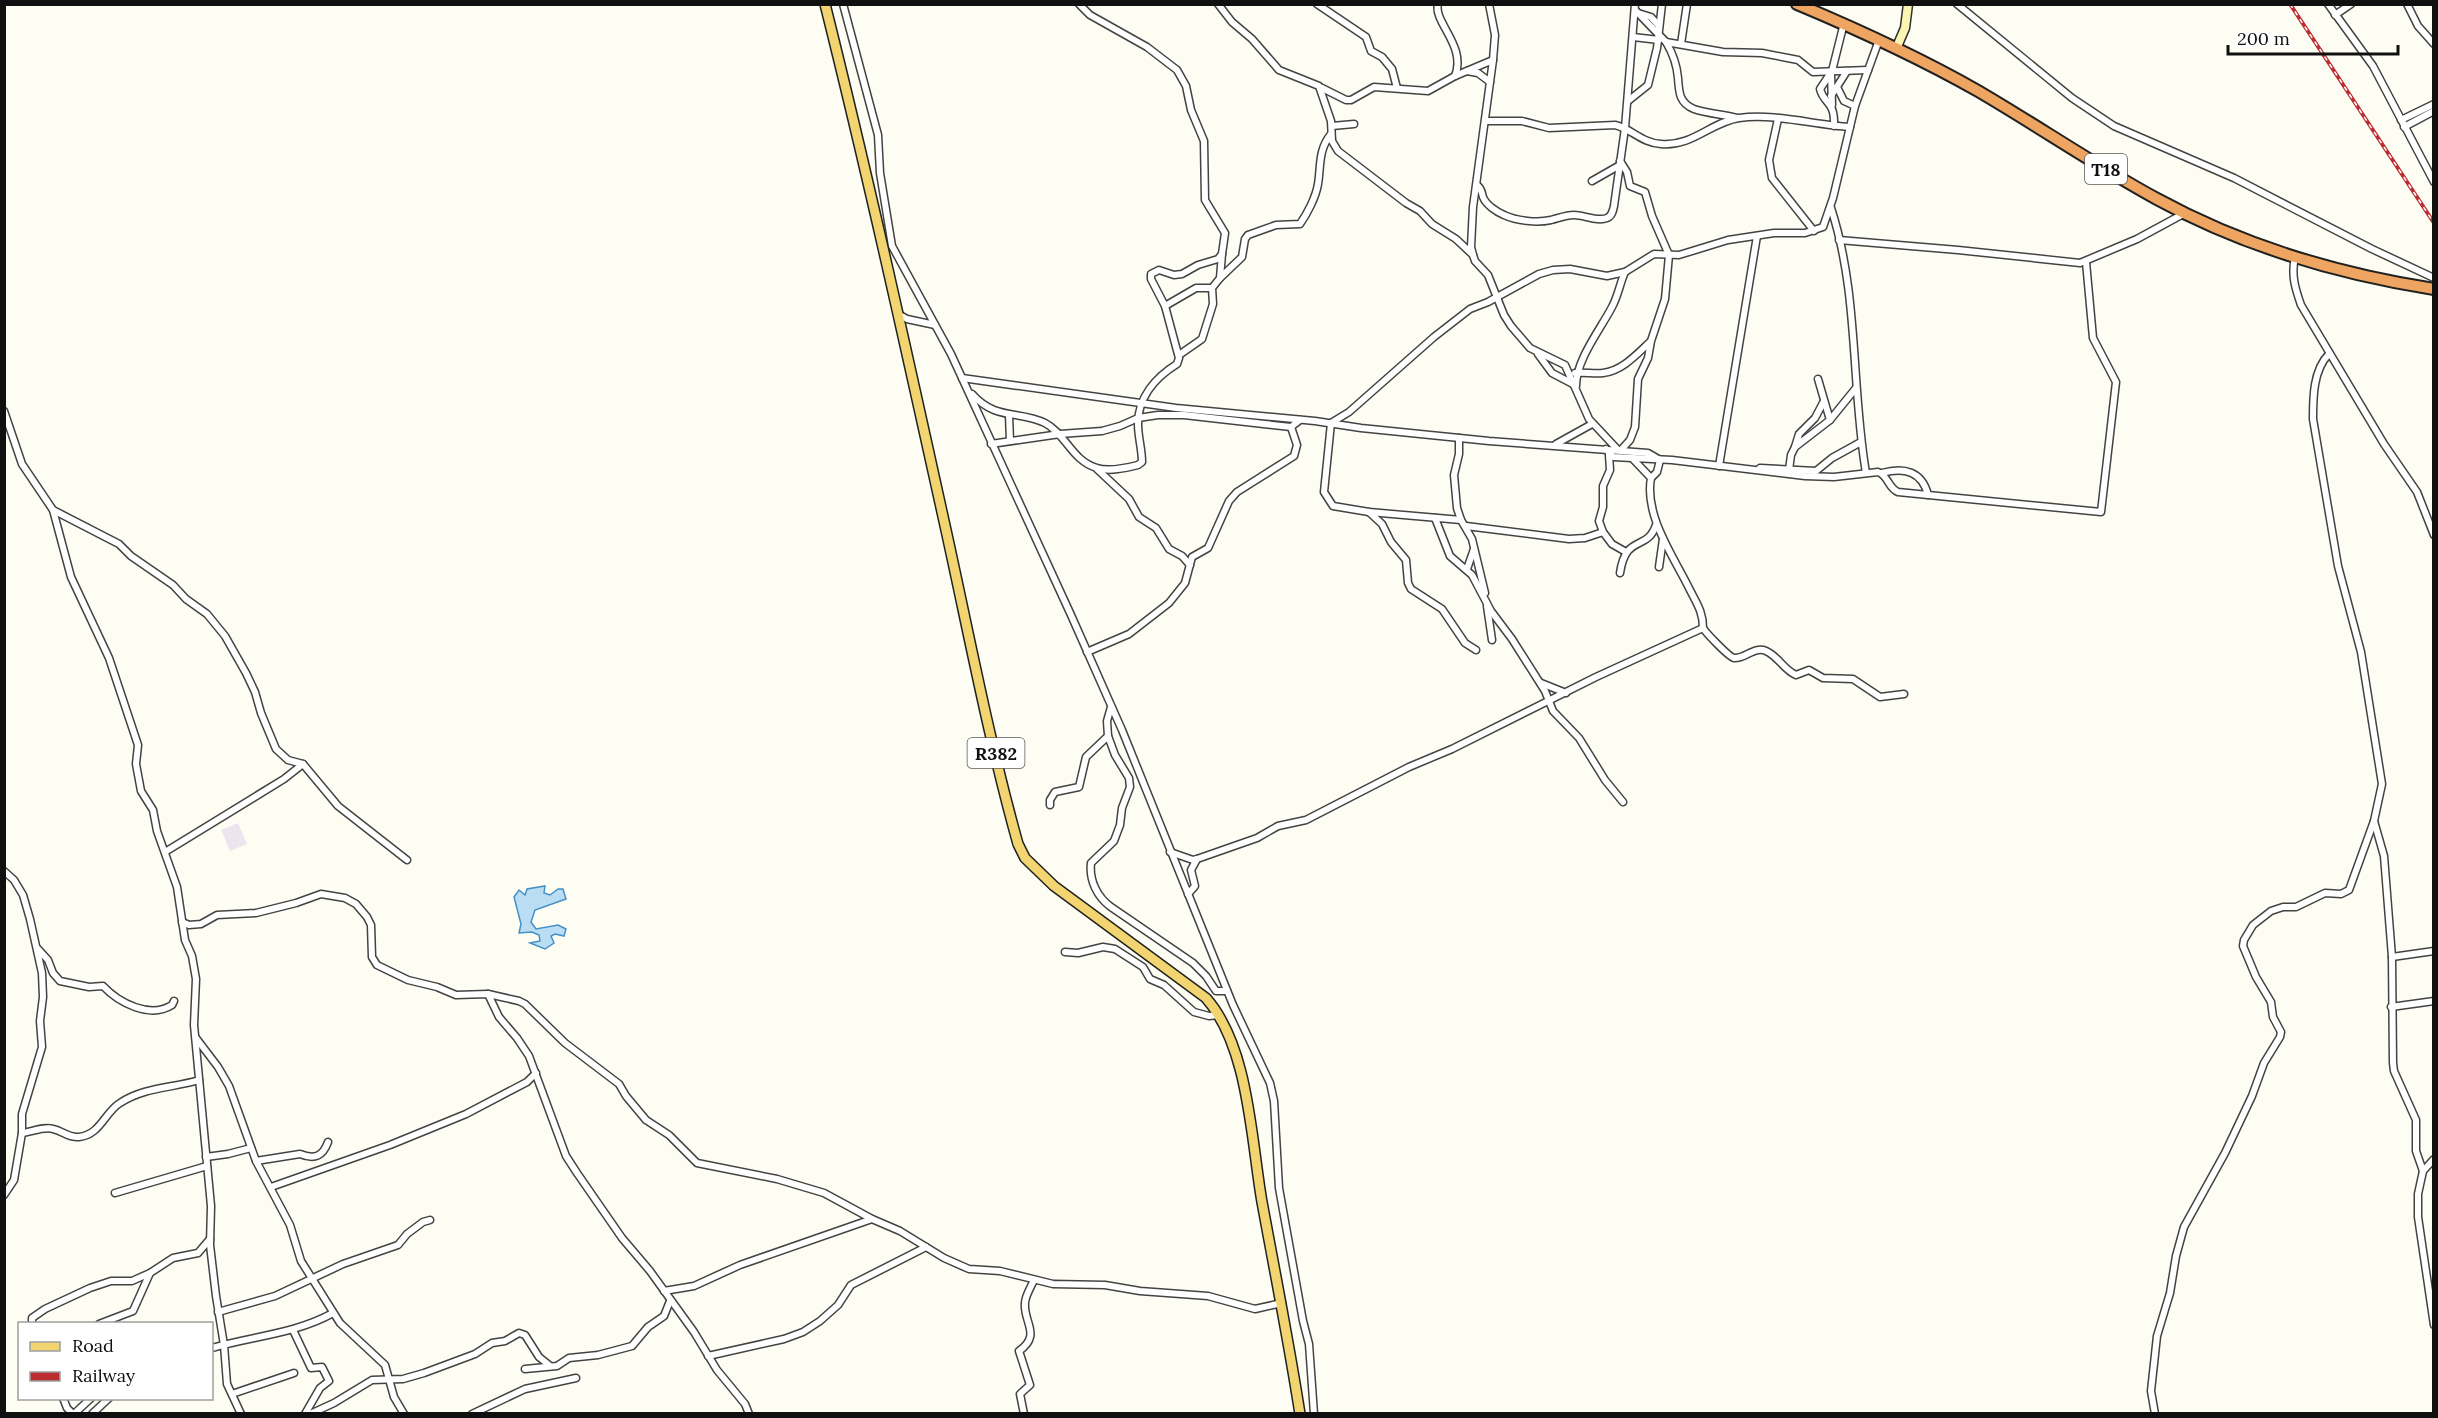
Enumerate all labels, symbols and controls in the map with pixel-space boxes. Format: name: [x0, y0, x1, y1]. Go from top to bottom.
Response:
scale bar: [2228, 18, 2398, 56]
text: 200 m: [2237, 27, 2290, 50]
road number: T18: [2085, 154, 2127, 184]
road number: R382: [968, 738, 1024, 768]
legend: [18, 1322, 213, 1400]
text: Road: [72, 1334, 114, 1357]
text: Railway: [72, 1364, 136, 1387]

